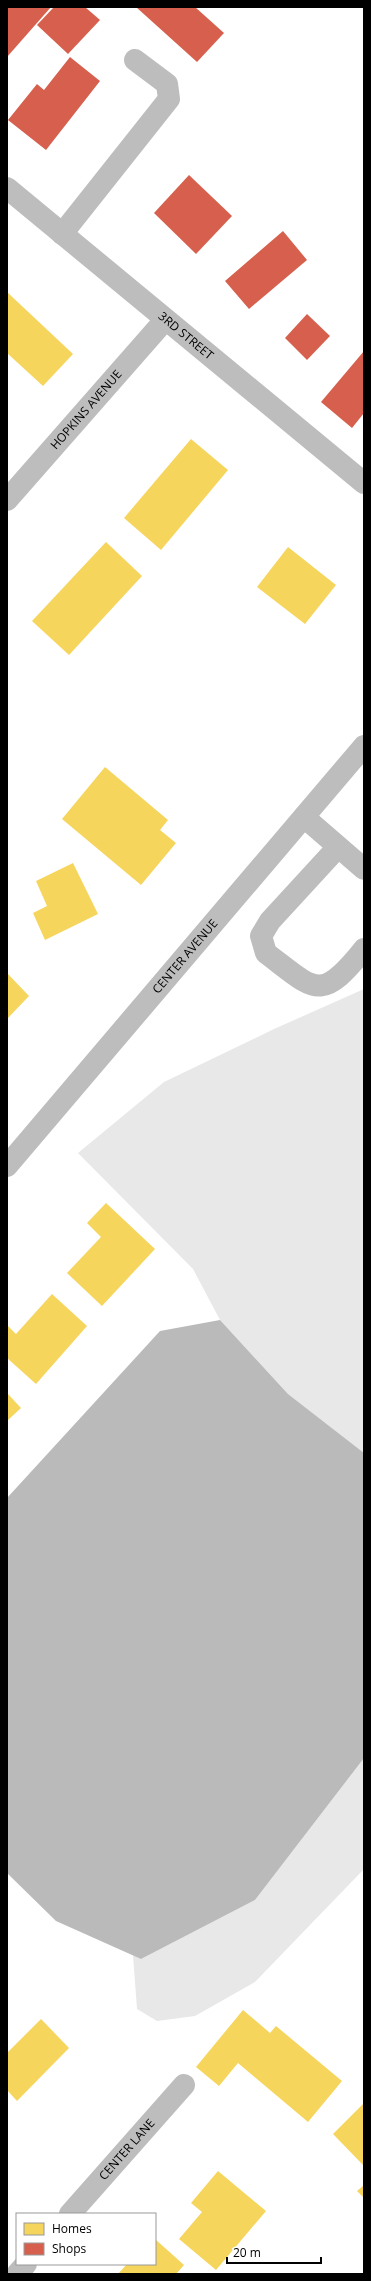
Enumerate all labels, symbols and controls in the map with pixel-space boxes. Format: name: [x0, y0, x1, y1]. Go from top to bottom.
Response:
street label: 3RD STREET: [155, 308, 218, 363]
street label: HOPKINS AVENUE: [46, 366, 125, 453]
street label: CENTER AVENUE: [148, 915, 221, 997]
street label: CENTER LANE: [95, 2115, 158, 2184]
legend: [16, 2213, 156, 2265]
text: Homes: [52, 2220, 92, 2237]
scale bar: [227, 2239, 321, 2265]
text: Shops: [52, 2240, 87, 2257]
text: 20 m: [233, 2244, 261, 2261]

